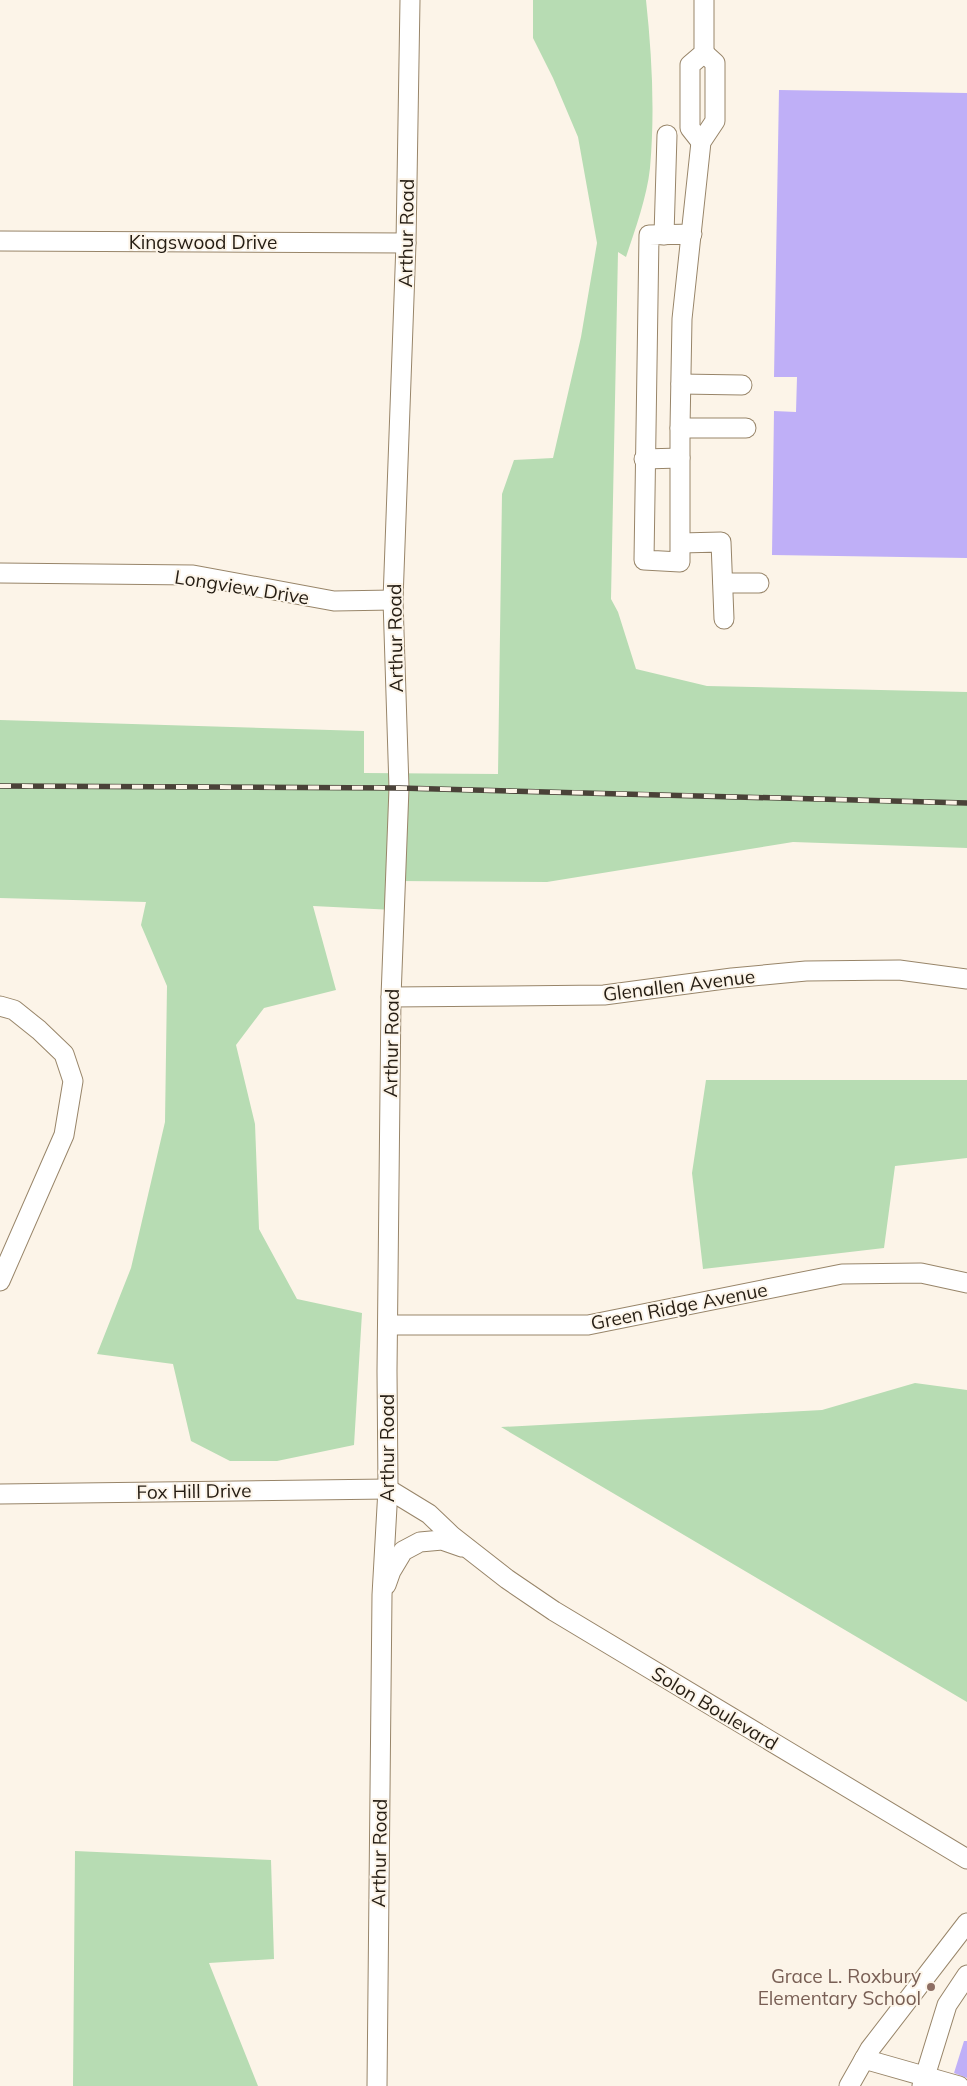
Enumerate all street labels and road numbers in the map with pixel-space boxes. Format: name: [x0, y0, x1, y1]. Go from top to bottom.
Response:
street label: Arthur Road: [393, 179, 419, 287]
street label: Kingswood Drive: [129, 230, 277, 254]
street label: Longview Drive: [173, 565, 311, 609]
street label: Arthur Road: [382, 584, 408, 692]
street label: Glenallen Avenue: [602, 964, 756, 1006]
street label: Arthur Road: [378, 989, 404, 1097]
street label: Green Ridge Avenue: [589, 1277, 769, 1335]
street label: Arthur Road: [375, 1394, 399, 1502]
street label: Fox Hill Drive: [136, 1478, 252, 1504]
street label: Solon Boulevard: [647, 1661, 783, 1755]
street label: Arthur Road: [366, 1799, 392, 1907]

